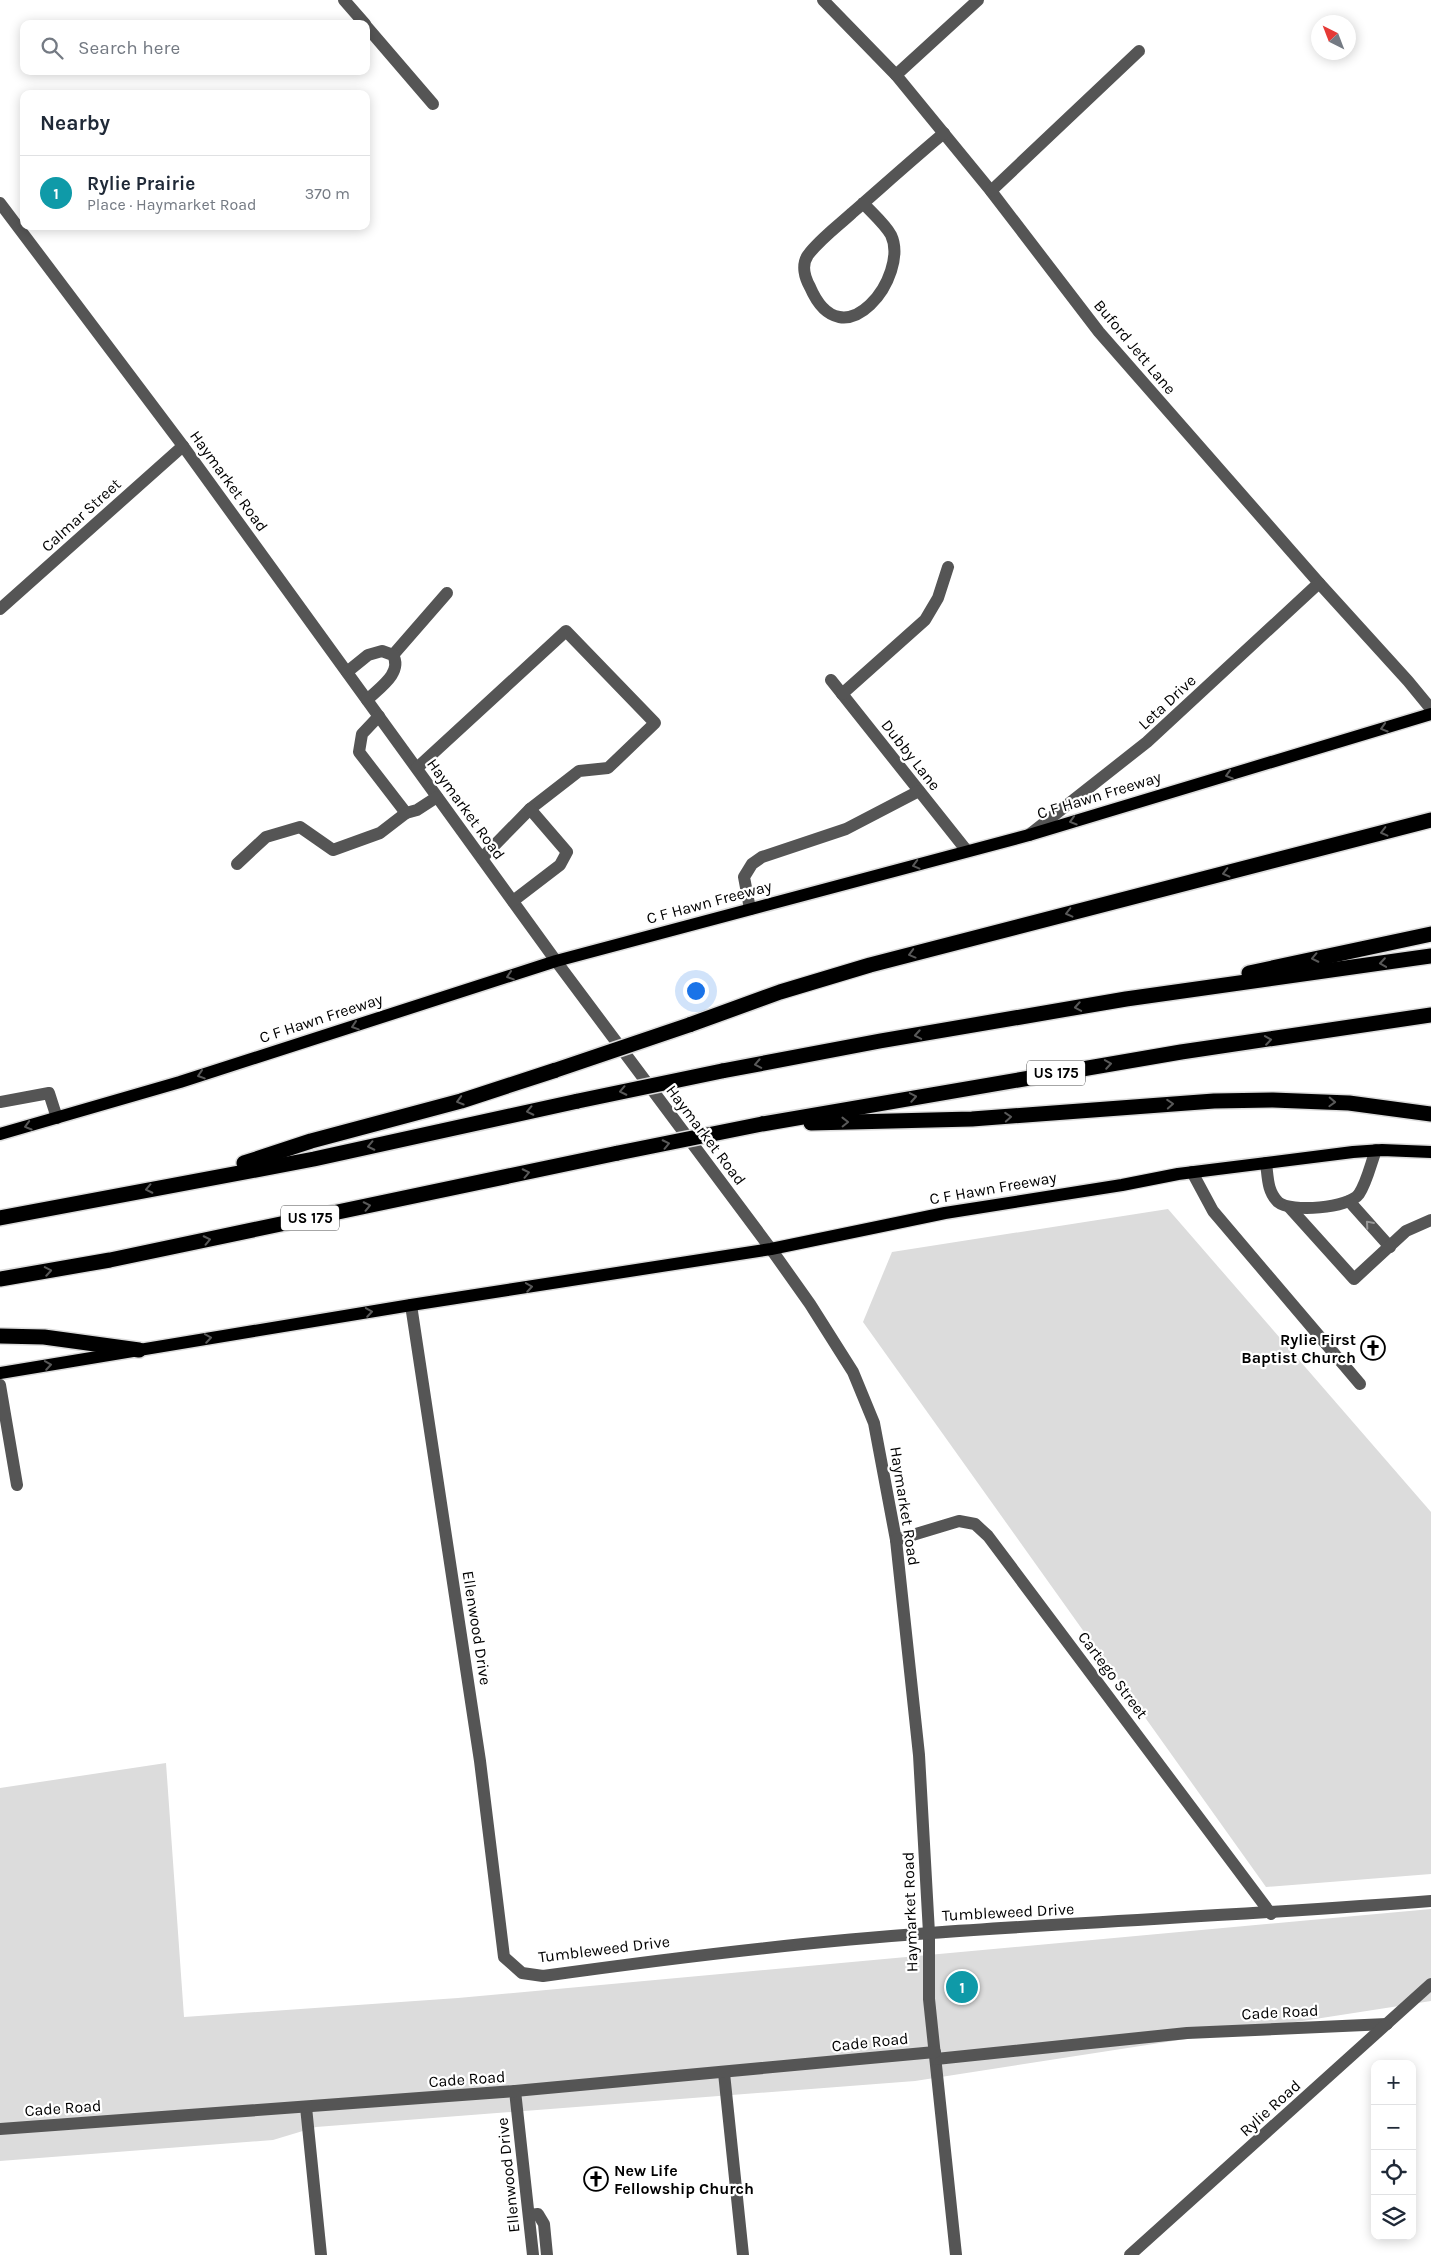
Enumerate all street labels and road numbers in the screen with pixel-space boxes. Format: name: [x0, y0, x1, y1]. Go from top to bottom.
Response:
street label: Buford Jett Lane: [1090, 296, 1180, 398]
street label: Haymarket Road: [186, 427, 272, 535]
street label: Calmar Street: [37, 474, 125, 556]
street label: Leta Drive: [1134, 671, 1200, 733]
street label: Dubby Lane: [877, 716, 945, 794]
street label: Haymarket Road: [423, 755, 509, 863]
street label: C F Hawn Freeway: [1035, 767, 1164, 823]
street label: C F Hawn Freeway: [644, 876, 774, 928]
street label: C F Hawn Freeway: [257, 989, 386, 1047]
road number: US 175: [1027, 1060, 1085, 1086]
street label: Haymarket Road: [662, 1081, 750, 1189]
street label: C F Hawn Freeway: [928, 1167, 1059, 1209]
road number: US 175: [281, 1206, 339, 1230]
street label: Haymarket Road: [886, 1445, 924, 1567]
street label: Ellenwood Drive: [459, 1569, 495, 1687]
street label: Cartego Street: [1074, 1628, 1152, 1722]
street label: Haymarket Road: [898, 1852, 922, 1972]
street label: Tumbleweed Drive: [941, 1899, 1075, 1925]
street label: Tumbleweed Drive: [537, 1932, 671, 1966]
street label: Cade Road: [1241, 2000, 1319, 2024]
street label: Cade Road: [831, 2029, 909, 2055]
street label: Cade Road: [428, 2067, 506, 2091]
street label: Rylie Road: [1236, 2076, 1304, 2140]
street label: Cade Road: [24, 2096, 102, 2120]
street label: Ellenwood Drive: [493, 2117, 523, 2233]

